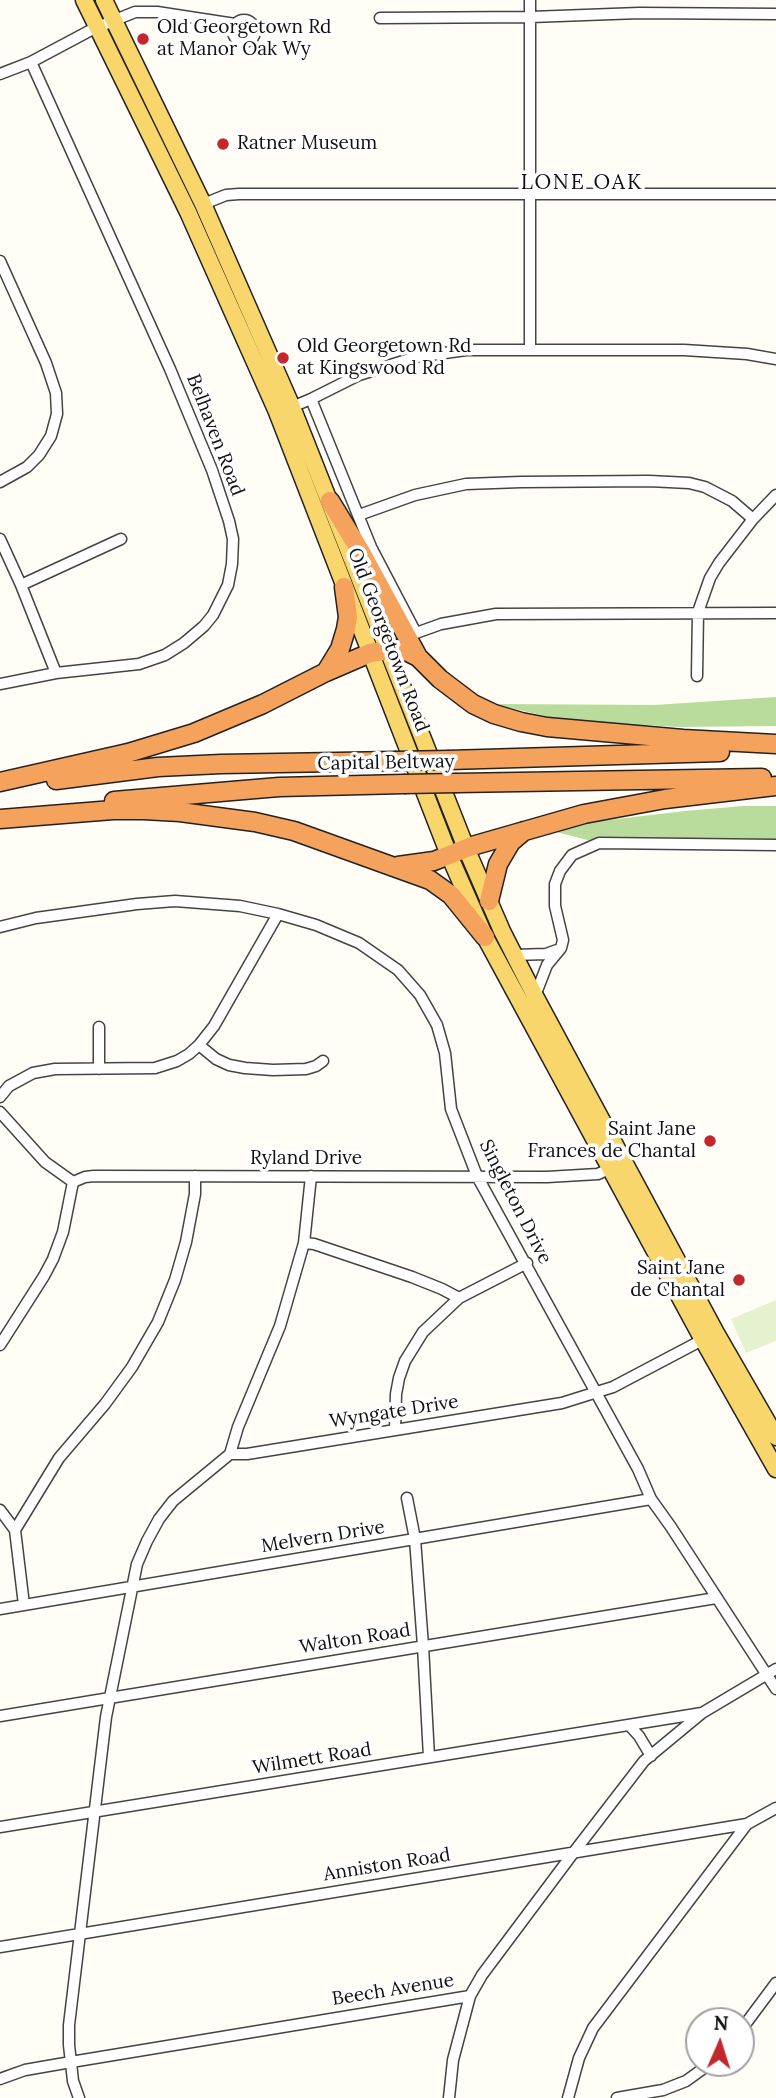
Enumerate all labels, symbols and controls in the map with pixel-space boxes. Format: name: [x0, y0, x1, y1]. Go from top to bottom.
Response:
place label: Old Georgetown Rd at Manor Oak Wy: [157, 17, 331, 61]
marker: Old Georgetown Rd at Manor Oak Wy: [135, 31, 151, 47]
place label: Ratner Museum: [237, 133, 377, 155]
marker: Ratner Museum: [215, 136, 231, 152]
district label: LONE OAK: [522, 170, 642, 196]
place label: Old Georgetown Rd at Kingswood Rd: [297, 336, 471, 380]
marker: Old Georgetown Rd at Kingswood Rd: [275, 350, 291, 366]
street label: Belhaven Road: [181, 371, 249, 499]
street label: Old Georgetown Road: [342, 545, 434, 735]
street label: Capital Beltway: [317, 750, 455, 776]
place label: Saint Jane Frances de Chantal: [527, 1119, 696, 1163]
marker: Saint Jane Frances de Chantal: [702, 1133, 718, 1149]
street label: Singleton Drive: [474, 1136, 556, 1268]
street label: Ryland Drive: [250, 1148, 362, 1170]
place label: Saint Jane de Chantal: [630, 1258, 725, 1302]
marker: Saint Jane de Chantal: [731, 1272, 747, 1288]
street label: Wyngate Drive: [328, 1391, 460, 1433]
street label: Melvern Drive: [260, 1516, 386, 1558]
street label: Walton Road: [298, 1619, 412, 1659]
street label: Wilmett Road: [251, 1738, 373, 1780]
street label: Anniston Road: [322, 1844, 452, 1886]
street label: Beech Avenue: [330, 1969, 456, 2011]
north arrow: [685, 2007, 755, 2077]
text: N: [713, 2011, 729, 2035]

